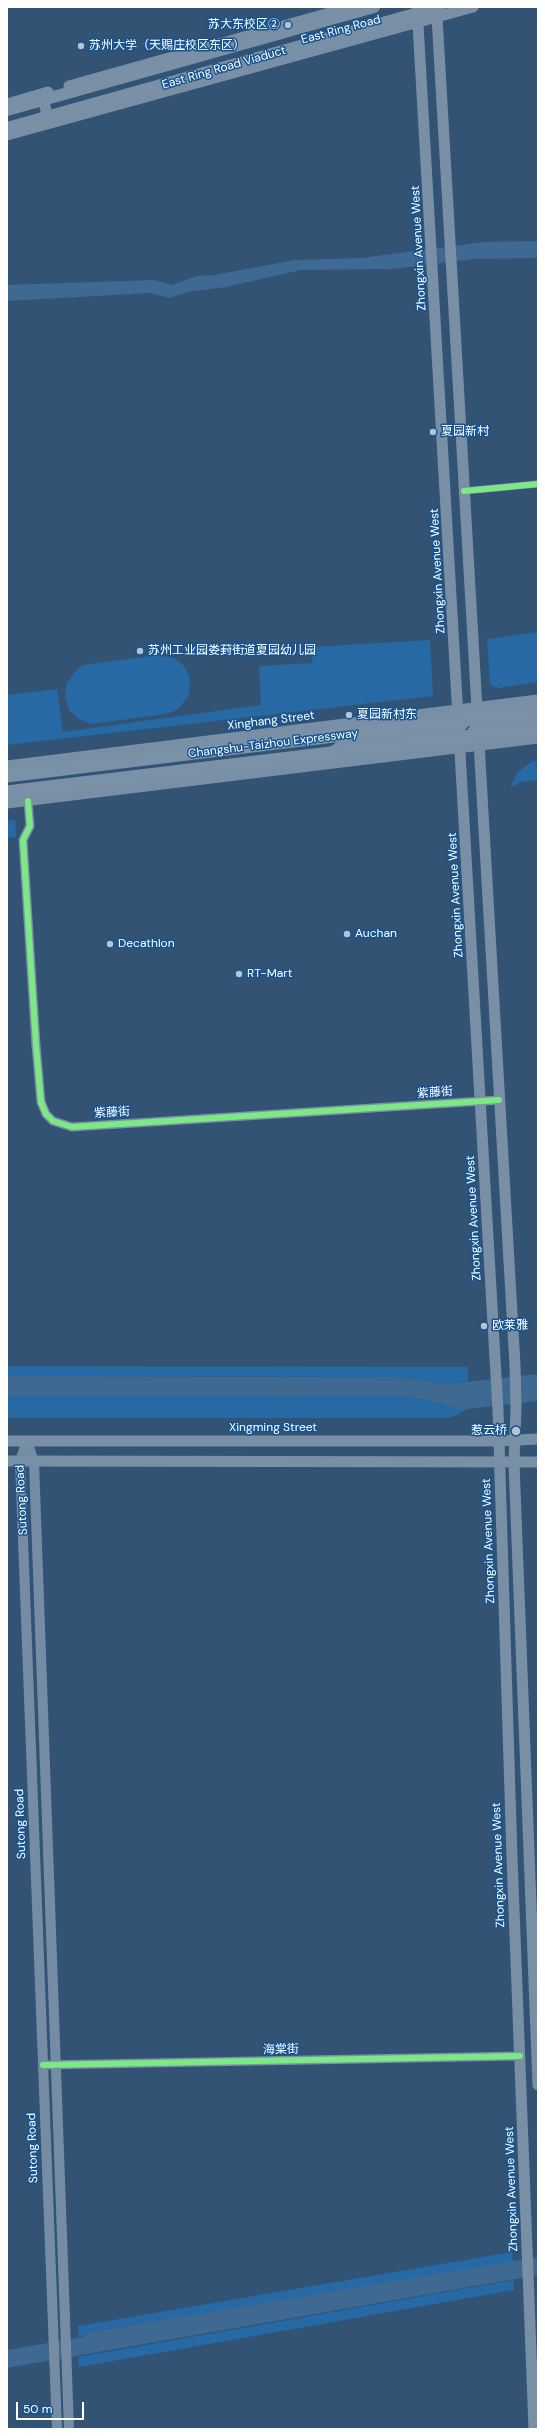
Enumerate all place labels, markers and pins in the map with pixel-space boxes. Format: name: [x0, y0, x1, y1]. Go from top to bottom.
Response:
place label: 苏大东校区②: [208, 18, 280, 32]
marker: 苏大东校区②: [283, 20, 293, 30]
place label: 苏州大学（天赐庄校区东区）: [89, 39, 245, 53]
marker: 苏州大学（天赐庄校区东区）: [76, 41, 86, 51]
place label: 夏园新村: [441, 425, 489, 439]
marker: 夏园新村: [428, 427, 438, 437]
place label: 苏州工业园娄葑街道夏园幼儿园: [148, 644, 316, 658]
marker: 苏州工业园娄葑街道夏园幼儿园: [135, 646, 145, 656]
place label: 夏园新村东: [357, 708, 417, 722]
marker: 夏园新村东: [344, 710, 354, 720]
place label: Auchan: [355, 927, 397, 941]
marker: Auchan: [342, 929, 352, 939]
place label: Decathlon: [118, 937, 175, 951]
marker: Decathlon: [105, 939, 115, 949]
place label: RT-Mart: [247, 967, 293, 981]
marker: RT-Mart: [234, 969, 244, 979]
place label: 欧莱雅: [492, 1319, 528, 1333]
marker: 欧莱雅: [479, 1321, 489, 1331]
place label: 惹云桥: [471, 1424, 507, 1438]
marker: 惹云桥: [510, 1425, 522, 1437]

